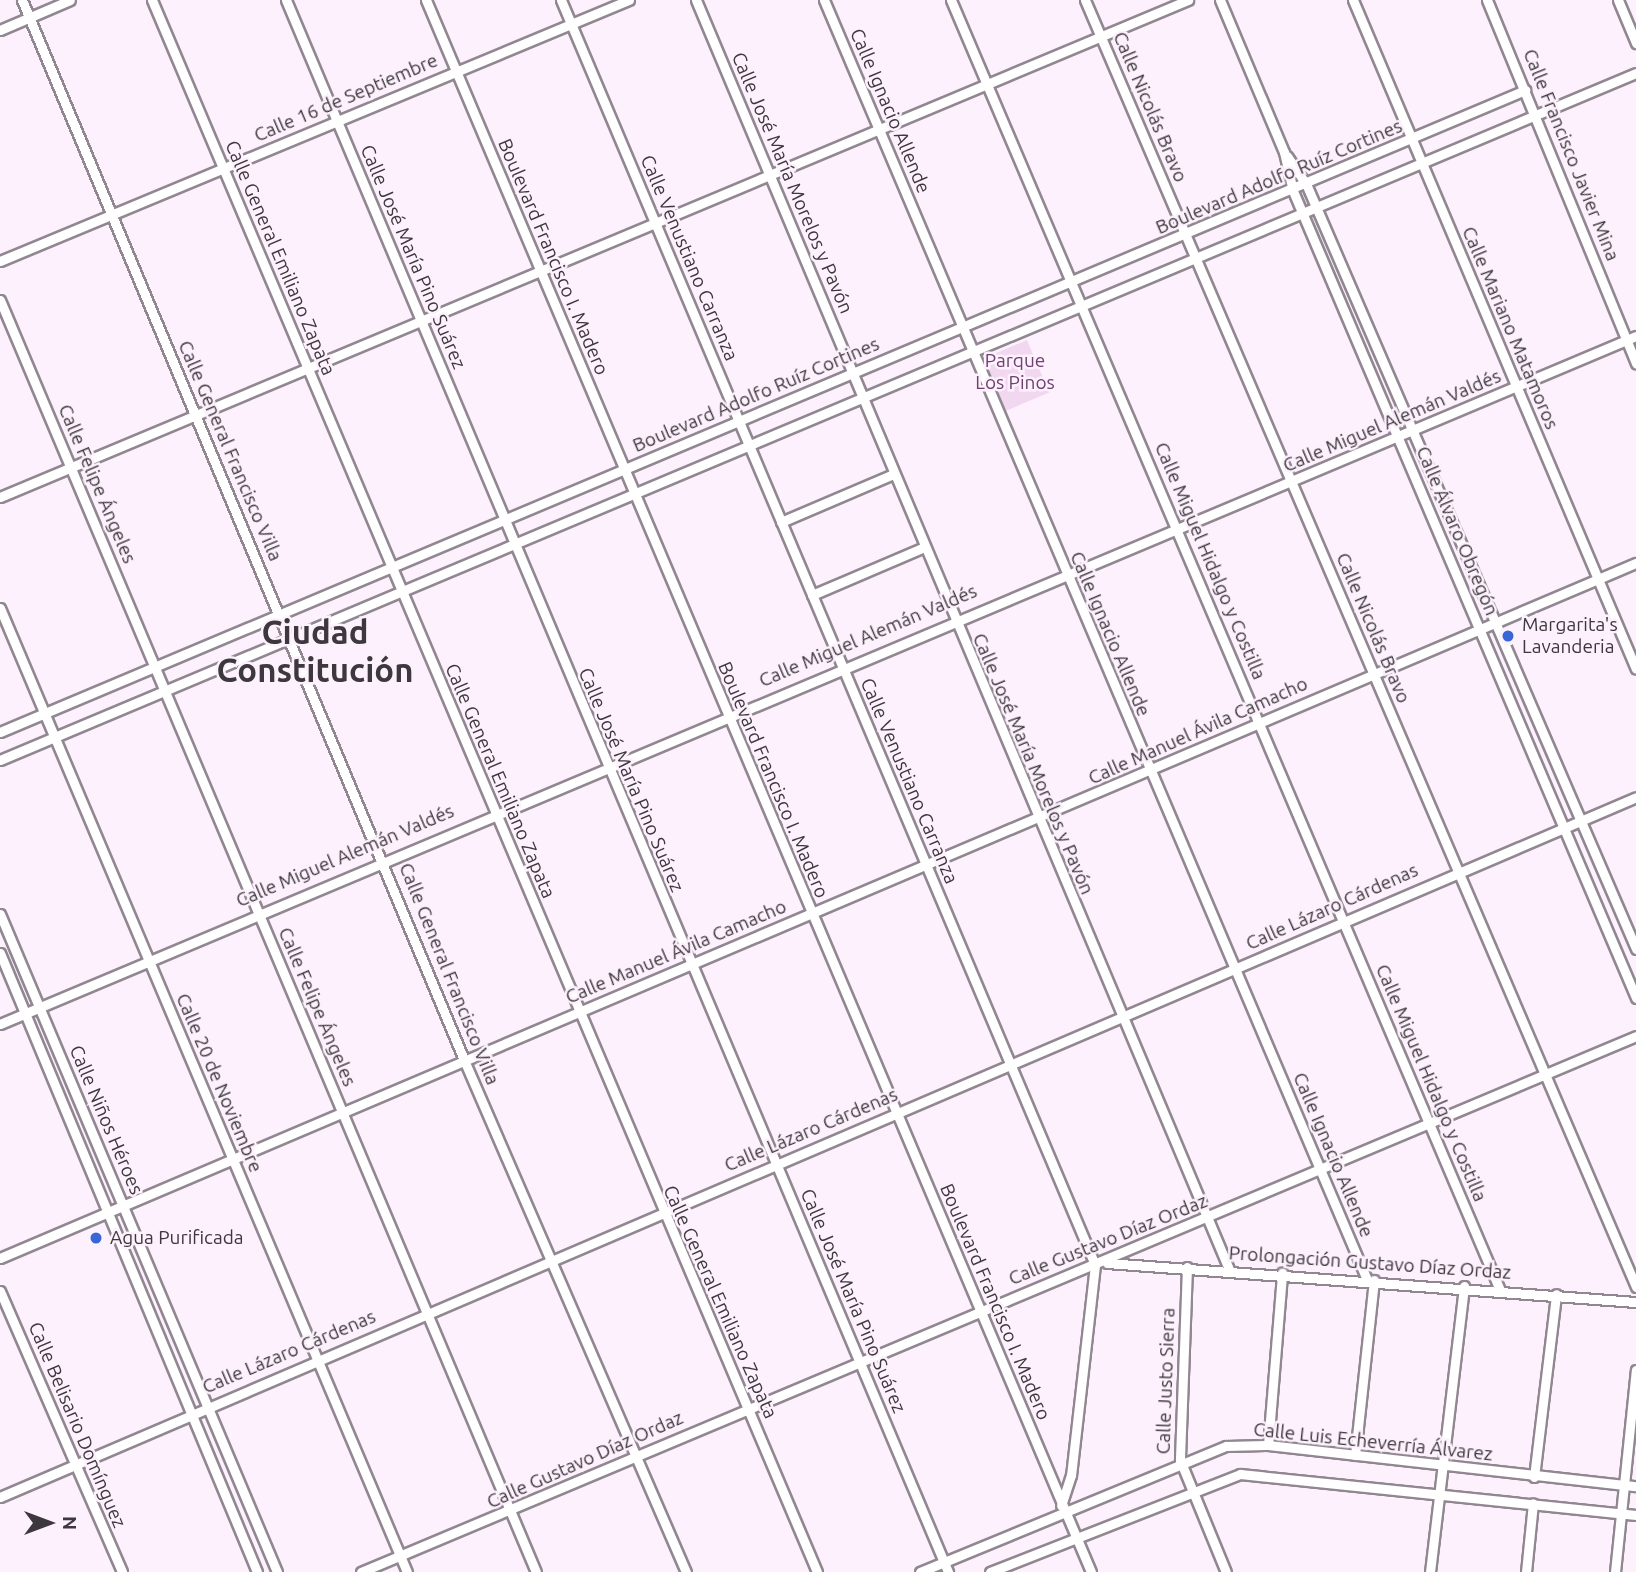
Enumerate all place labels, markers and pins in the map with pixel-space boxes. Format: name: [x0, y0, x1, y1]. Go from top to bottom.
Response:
place label: Margarita's Lavanderia: [1522, 614, 1618, 658]
marker: Margarita's Lavanderia: [1500, 628, 1516, 644]
place label: Agua Purificada: [110, 1227, 244, 1249]
marker: Agua Purificada: [88, 1230, 104, 1246]

